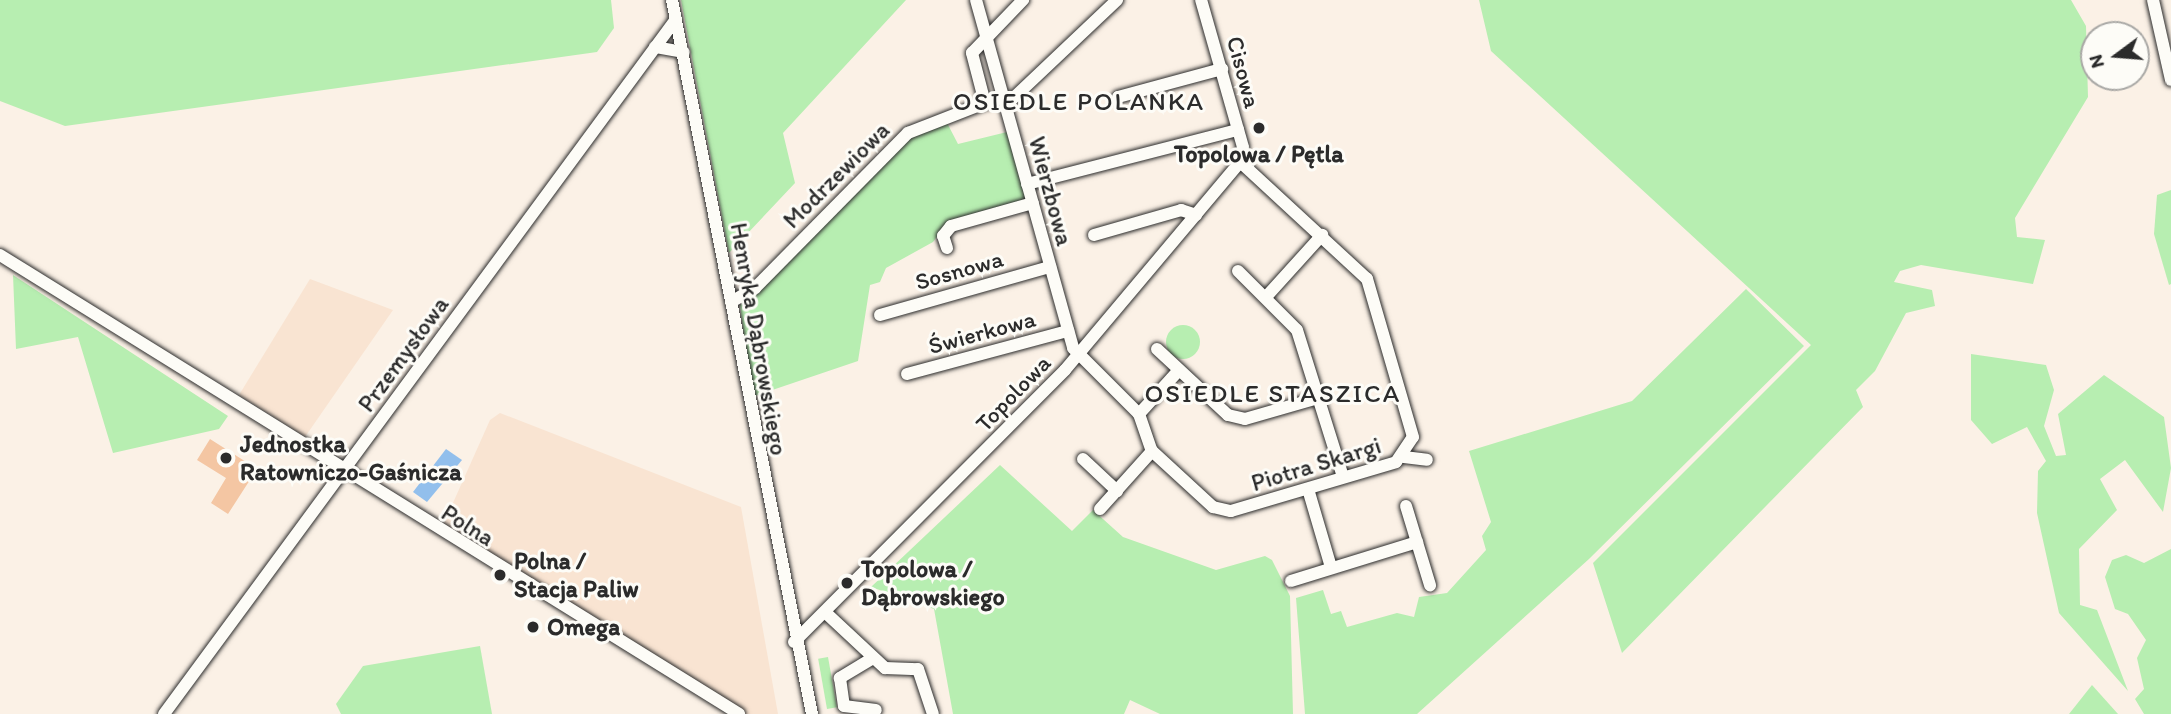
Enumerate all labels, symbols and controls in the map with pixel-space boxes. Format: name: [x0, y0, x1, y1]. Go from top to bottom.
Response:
north arrow: [2080, 21, 2150, 91]
street label: Cisowa: [1221, 33, 1267, 111]
text: N: [2083, 52, 2109, 71]
district label: OSIEDLE POLANKA: [957, 86, 1201, 118]
street label: Modrzewiowa: [777, 116, 895, 234]
marker: Topolowa / Pętla: [1251, 120, 1267, 136]
street label: Wierzbowa: [1023, 133, 1079, 249]
place label: Topolowa / Pętla: [1174, 140, 1344, 168]
street label: Henryka Dąbrowskiego: [724, 221, 794, 457]
street label: Sosnowa: [912, 244, 1006, 296]
street label: Przemysłowa: [351, 291, 455, 417]
street label: Świerkowa: [925, 304, 1039, 360]
street label: Topolowa: [969, 348, 1057, 438]
district label: OSIEDLE STASZICA: [1149, 378, 1397, 410]
place label: Jednostka Ratowniczo-Gaśnicza: [240, 430, 462, 486]
street label: Piotra Skargi: [1248, 431, 1384, 497]
marker: Jednostka Ratowniczo-Gaśnicza: [218, 450, 234, 466]
street label: Polna: [436, 498, 500, 552]
place label: Polna / Stacja Paliw: [514, 547, 638, 603]
place label: Topolowa / Dąbrowskiego: [861, 555, 1005, 611]
marker: Polna / Stacja Paliw: [492, 567, 508, 583]
marker: Topolowa / Dąbrowskiego: [839, 575, 855, 591]
place label: Omega: [547, 613, 620, 641]
marker: Omega: [525, 619, 541, 635]

